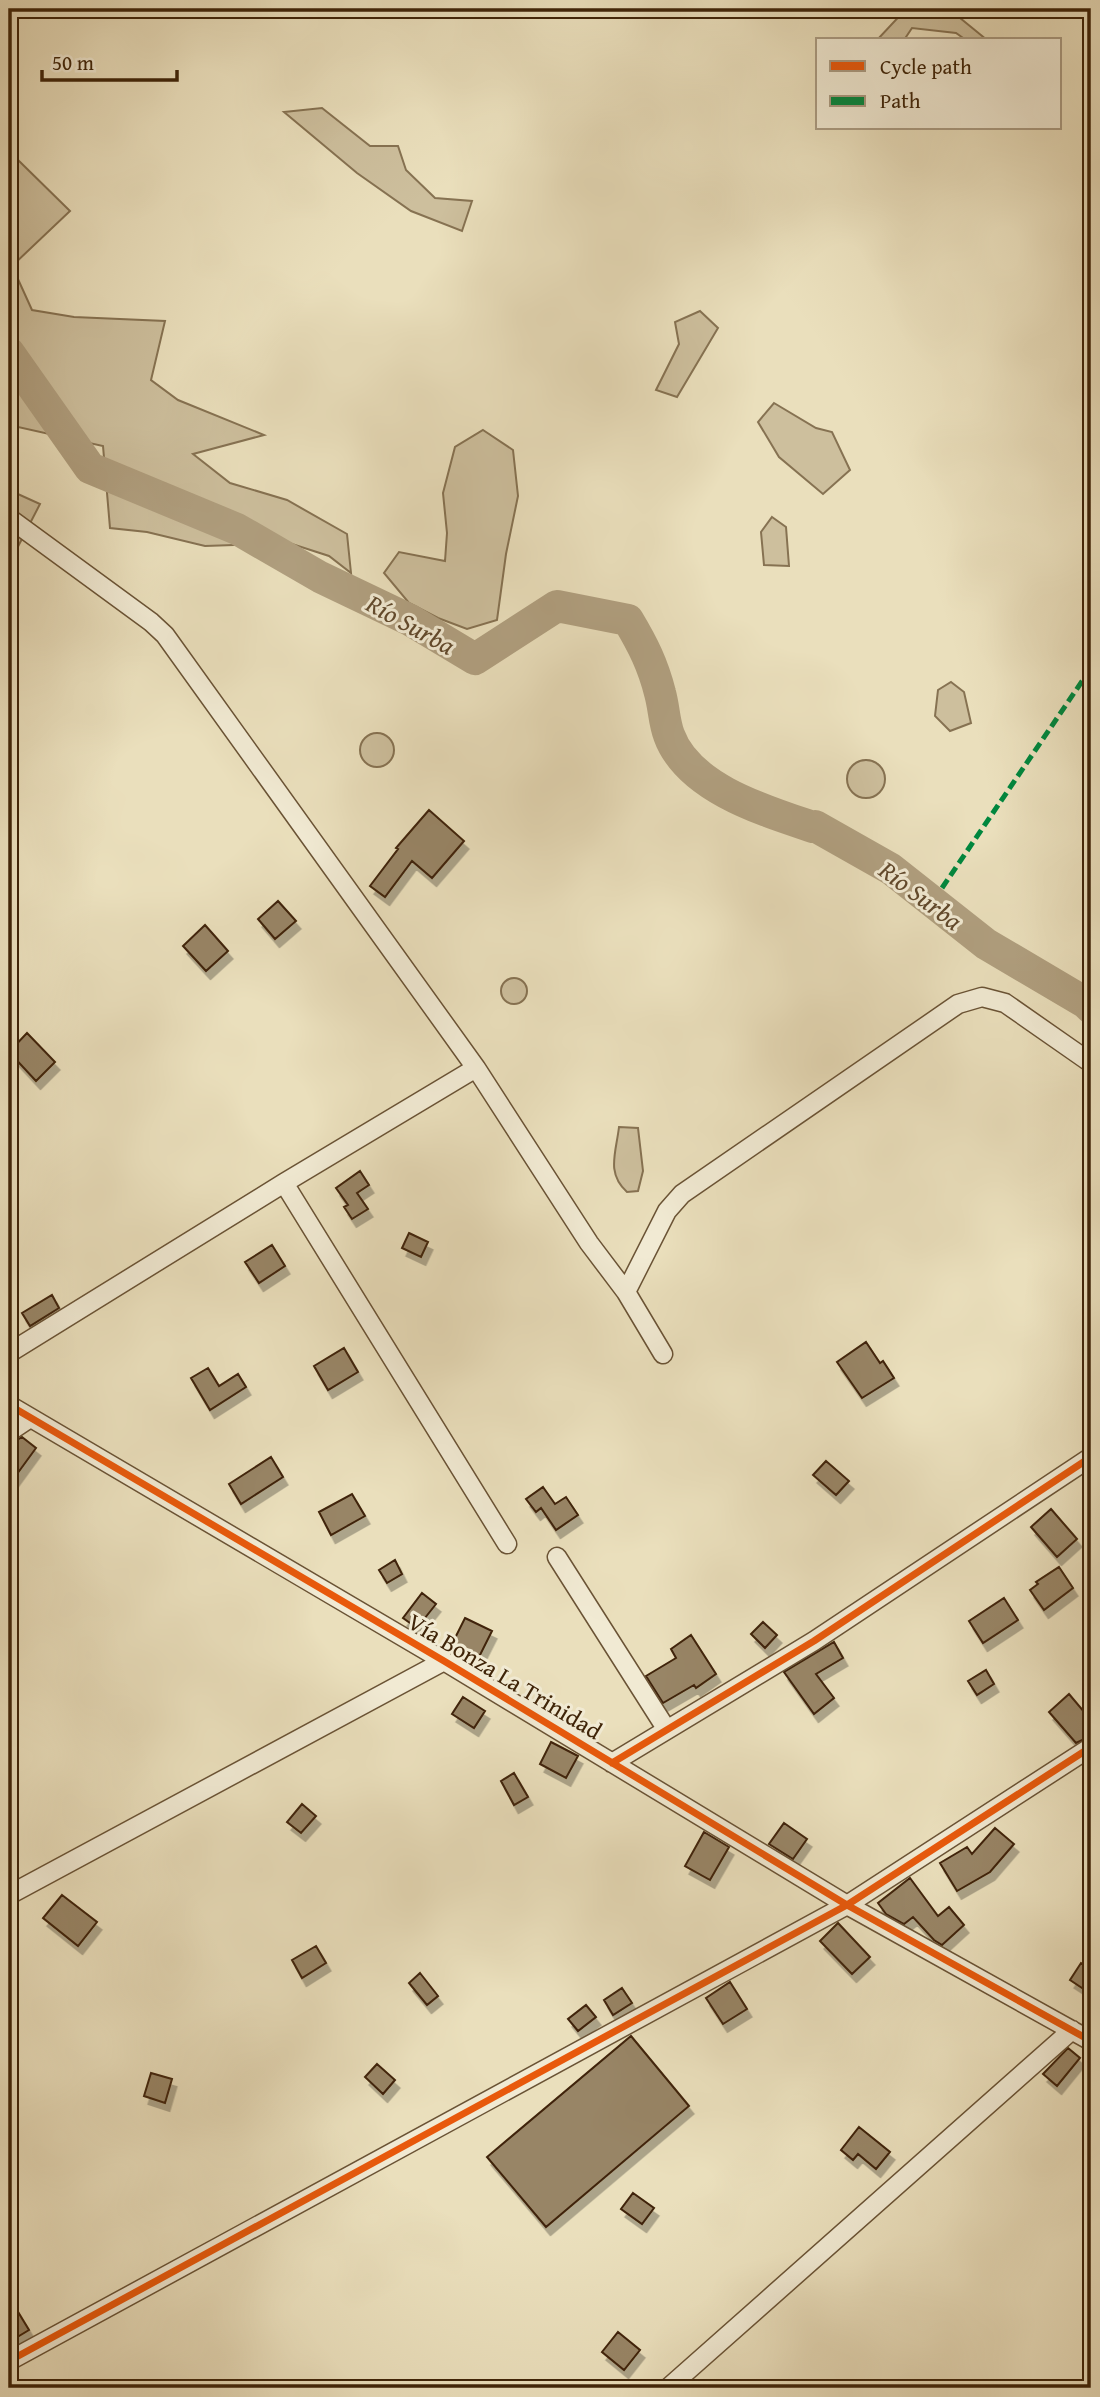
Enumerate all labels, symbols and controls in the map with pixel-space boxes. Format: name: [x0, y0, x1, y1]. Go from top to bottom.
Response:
scale bar: [42, 38, 177, 82]
legend: [816, 38, 1062, 130]
text: 50 m: [52, 47, 94, 78]
text: Cycle path: [880, 51, 972, 82]
text: Path: [880, 85, 921, 116]
water label: Río Surba: [359, 583, 462, 664]
water label: Río Surba: [870, 850, 971, 940]
street label: Vía Bonza La Trinidad: [401, 1604, 609, 1748]

